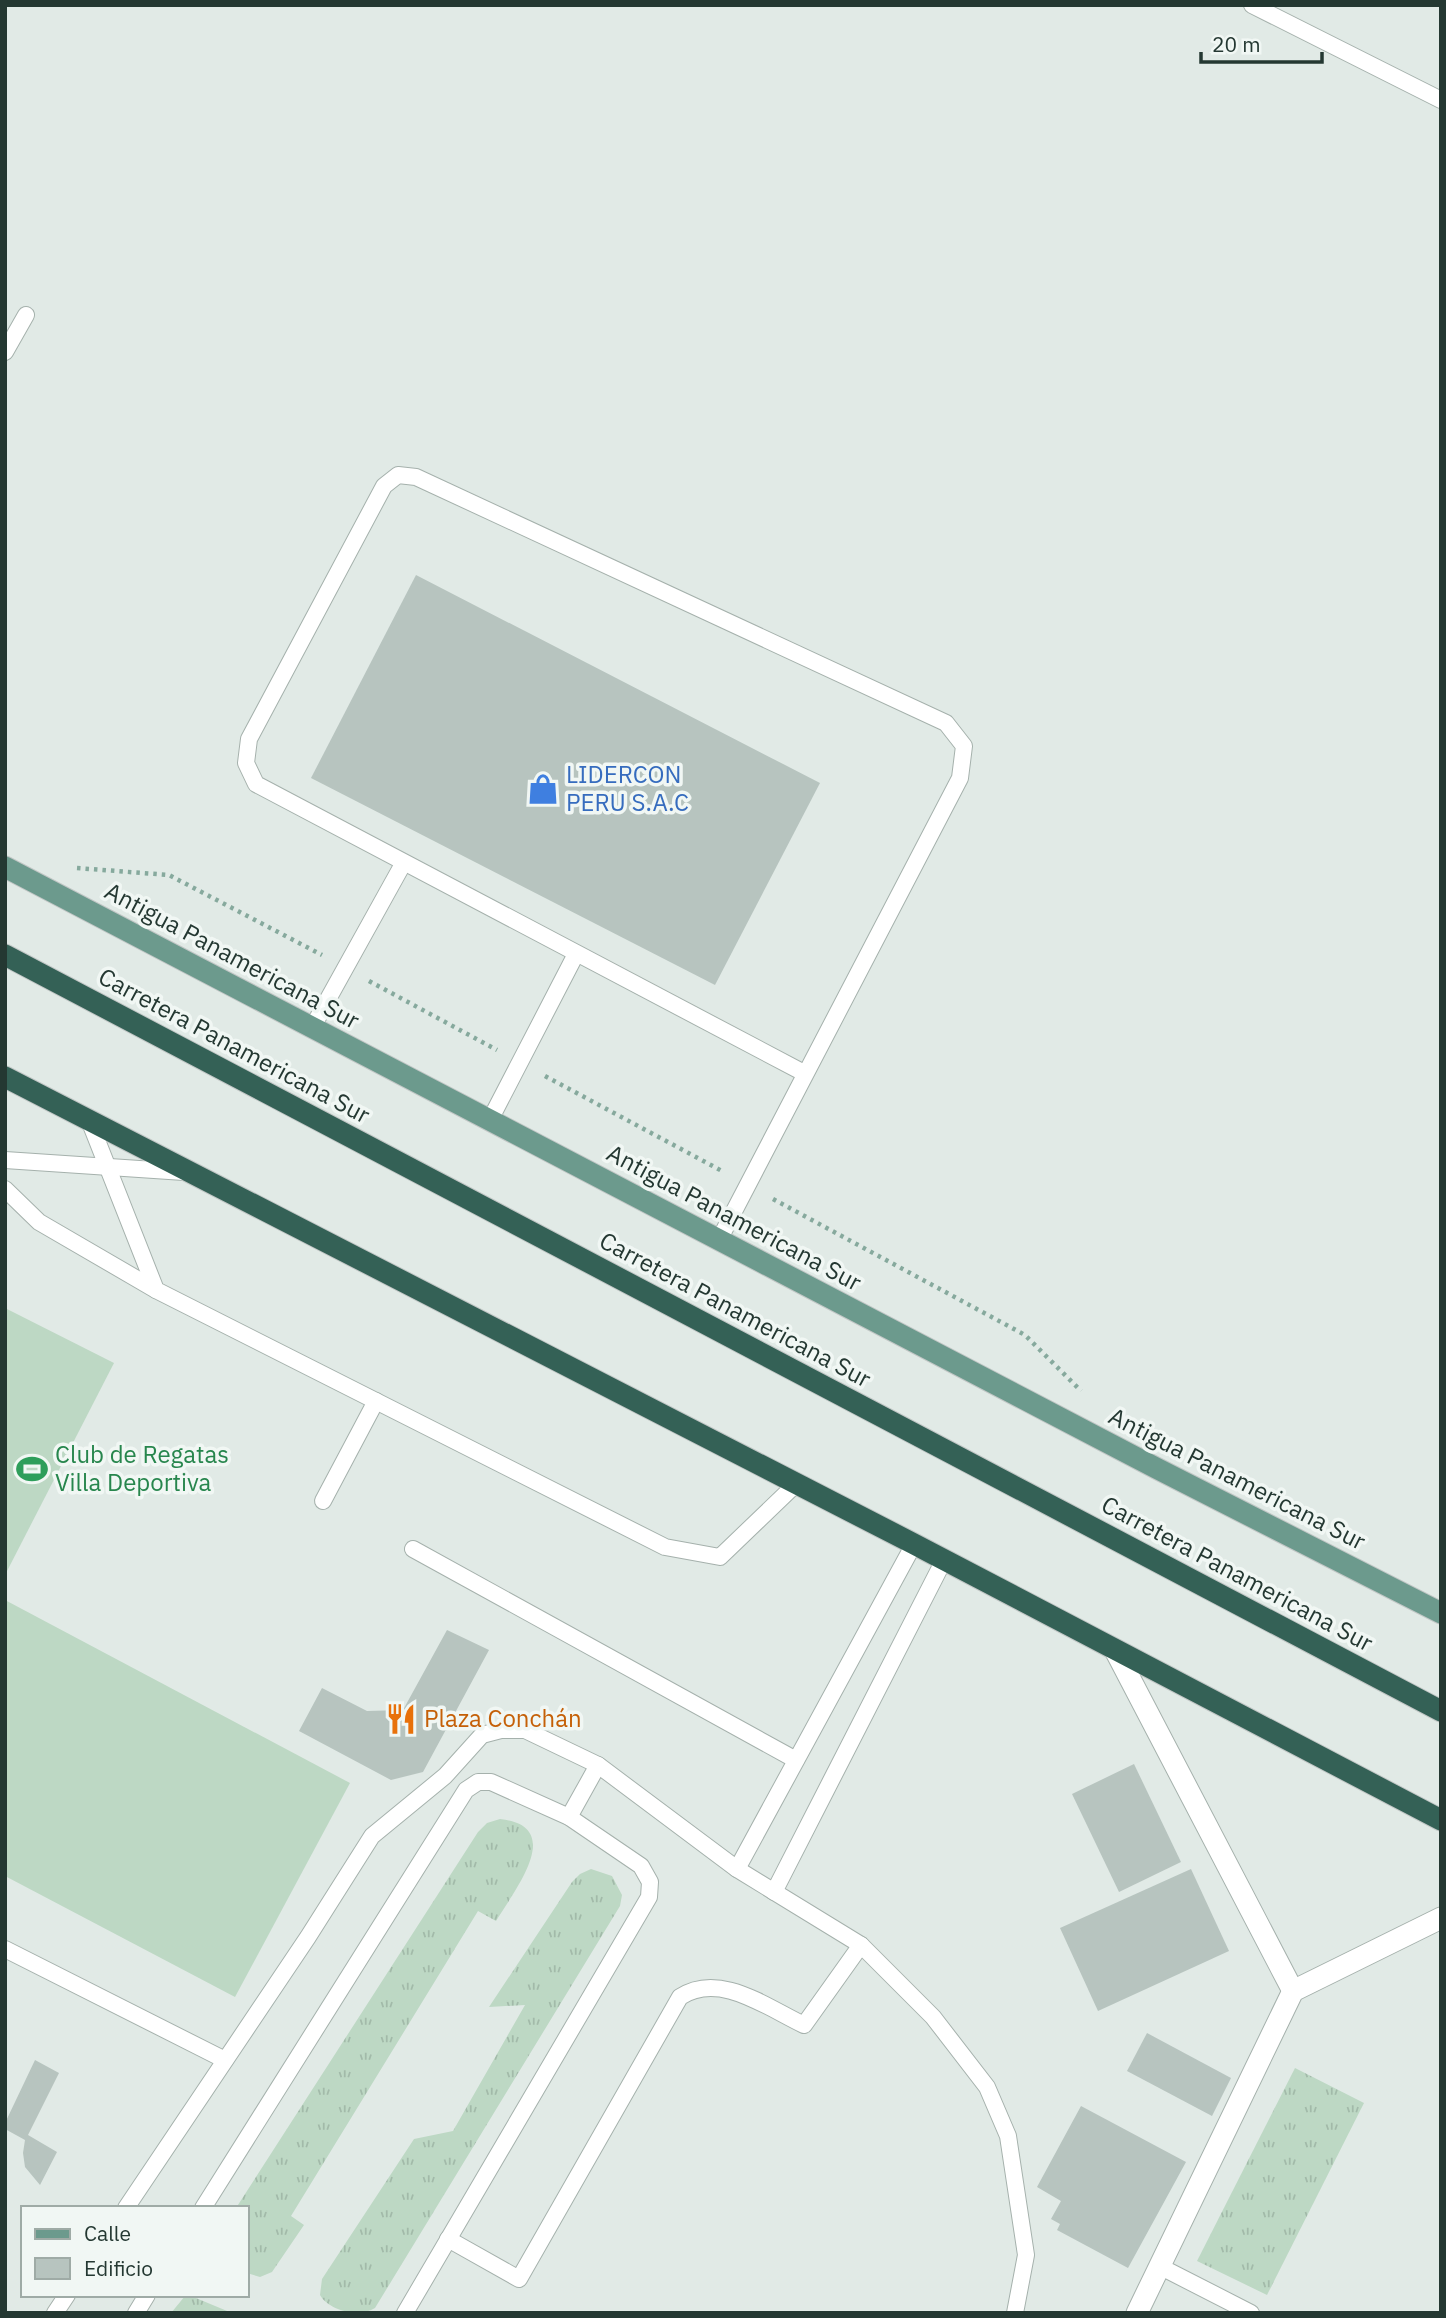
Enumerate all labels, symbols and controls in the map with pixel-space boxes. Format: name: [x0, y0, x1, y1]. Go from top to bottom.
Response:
scale bar: [1201, 21, 1322, 65]
text: 20 m: [1212, 30, 1261, 58]
place label: LIDERCON PERU S.A.C: [566, 758, 689, 818]
shop icon: LIDERCON PERU S.A.C: [526, 772, 560, 806]
street label: Antigua Panamericana Sur: [100, 874, 366, 1036]
street label: Carretera Panamericana Sur: [93, 960, 376, 1130]
street label: Antigua Panamericana Sur: [602, 1136, 868, 1298]
street label: Carretera Panamericana Sur: [594, 1224, 877, 1394]
street label: Antigua Panamericana Sur: [1104, 1399, 1371, 1557]
place label: Club de Regatas Villa Deportiva: [55, 1438, 229, 1498]
sports icon: Club de Regatas Villa Deportiva: [15, 1452, 49, 1486]
street label: Carretera Panamericana Sur: [1096, 1488, 1379, 1658]
restaurant icon: Plaza Conchán: [384, 1702, 418, 1736]
place label: Plaza Conchán: [424, 1702, 582, 1734]
legend: [21, 2206, 248, 2297]
text: Calle: [84, 2219, 131, 2247]
text: Edificio: [84, 2254, 153, 2282]

